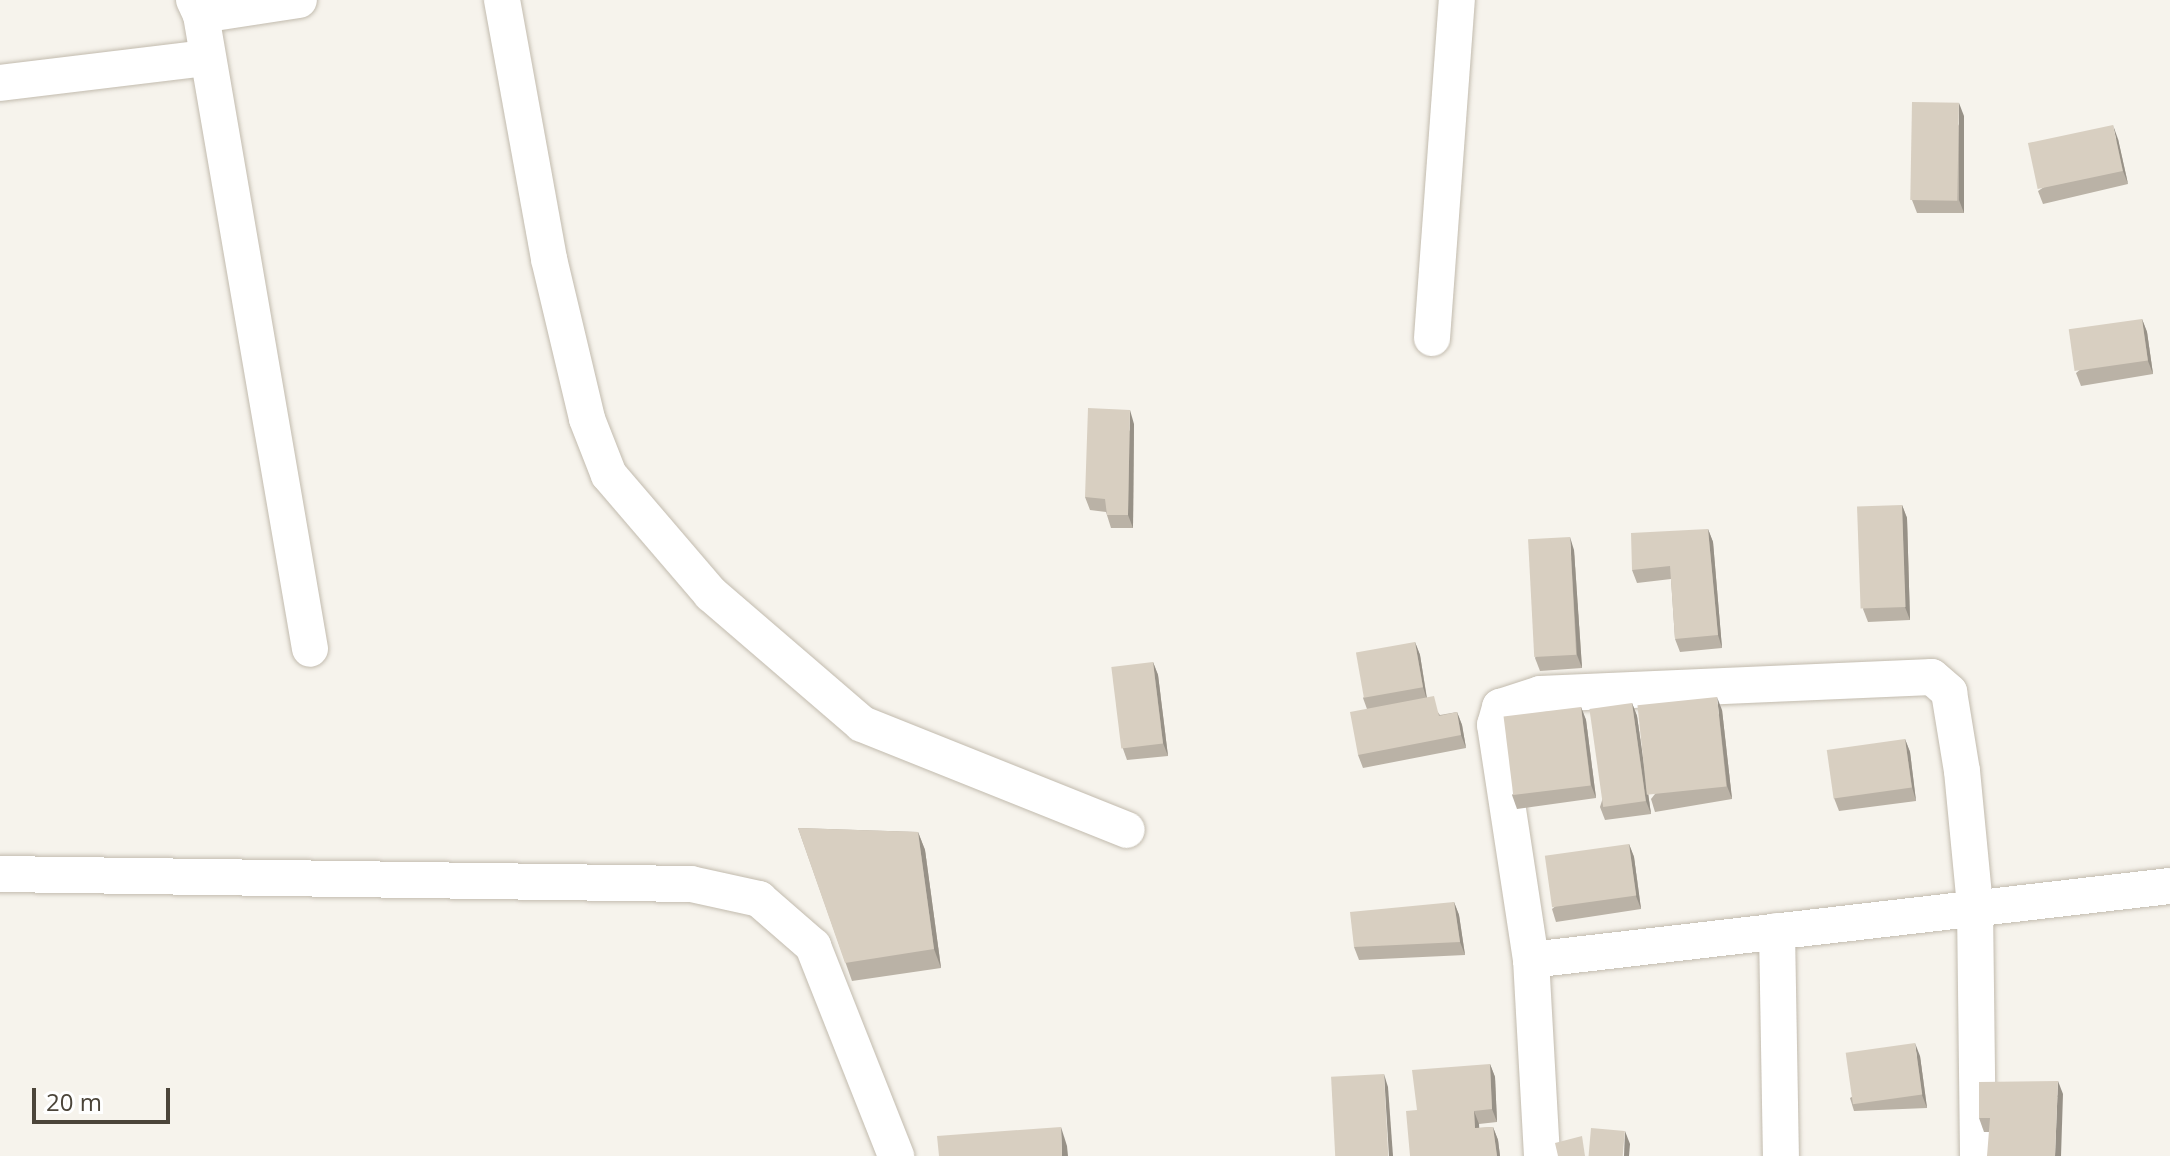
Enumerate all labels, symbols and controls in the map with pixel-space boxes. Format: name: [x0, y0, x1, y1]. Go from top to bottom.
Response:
scale bar: [36, 1072, 174, 1122]
text: 20 m: [46, 1085, 102, 1118]

